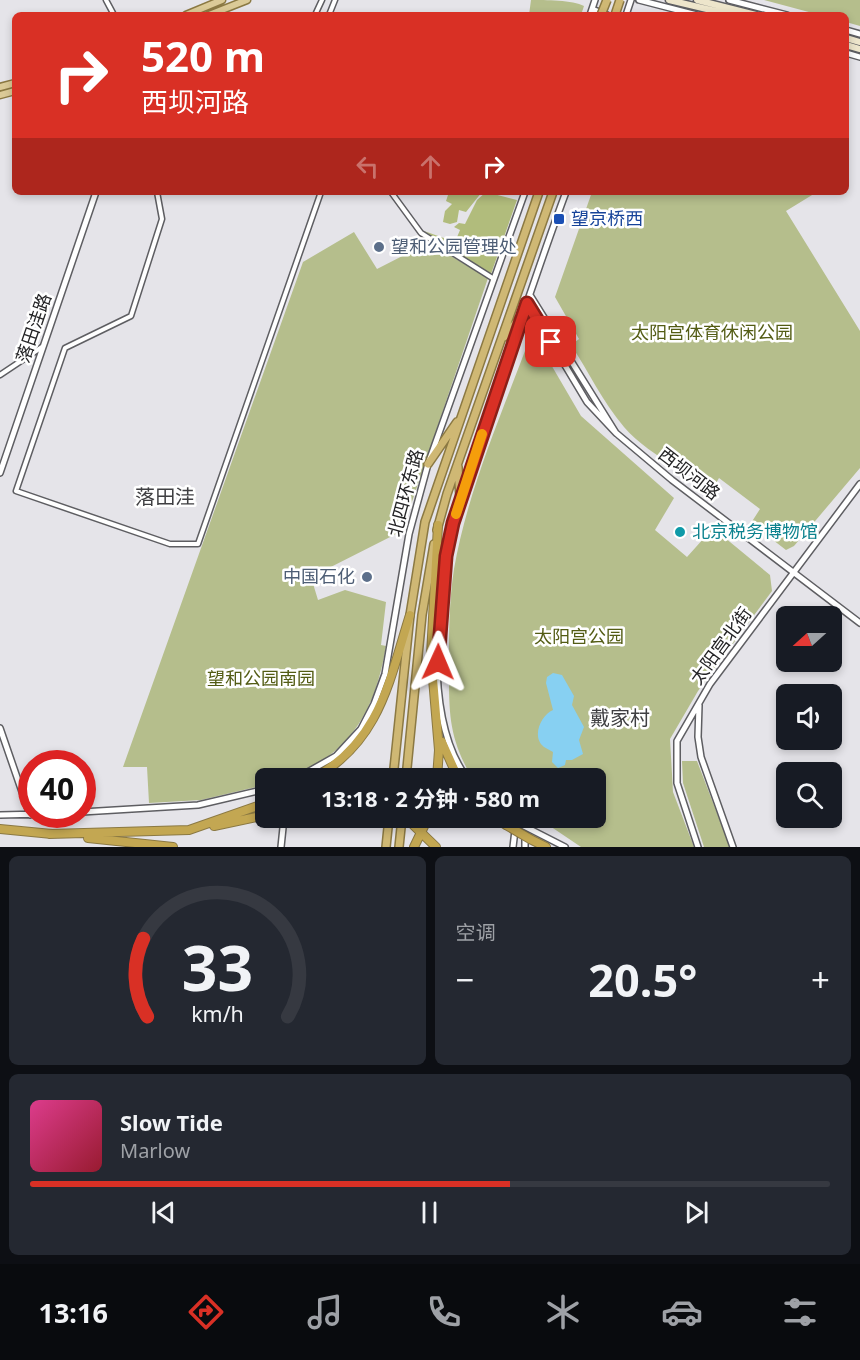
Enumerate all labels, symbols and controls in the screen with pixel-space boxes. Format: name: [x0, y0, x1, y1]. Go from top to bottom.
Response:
text: 520 m: [141, 27, 265, 84]
icon: right: [42, 36, 120, 114]
text: 西坝河路: [141, 83, 249, 120]
icon: left: [351, 150, 384, 183]
icon: ahead: [414, 150, 447, 183]
icon: right: [477, 150, 510, 183]
place label: 望京桥西: [571, 206, 643, 230]
marker: 望京桥西: [552, 212, 566, 226]
place label: 望和公园管理处: [391, 234, 517, 258]
marker: 望和公园管理处: [372, 240, 386, 254]
street label: 落田洼路: [10, 290, 56, 366]
pin: [525, 316, 576, 367]
park label: 太阳宫体育休闲公园: [631, 320, 793, 344]
icon: arrive: [534, 325, 567, 358]
street label: 西坝河路: [654, 442, 725, 505]
street label: 北四环东路: [382, 446, 428, 539]
district label: 落田洼: [135, 483, 195, 510]
place label: 北京税务博物馆: [692, 519, 818, 543]
marker: 北京税务博物馆: [673, 525, 687, 539]
place label: 中国石化: [283, 564, 355, 588]
marker: 中国石化: [360, 570, 374, 584]
street label: 太阳宫北街: [684, 602, 756, 689]
north arrow: [776, 606, 842, 672]
map controls: [776, 606, 842, 828]
park label: 太阳宫公园: [534, 624, 624, 648]
position arrow: [406, 630, 470, 694]
park label: 望和公园南园: [207, 666, 315, 690]
button: sound: [776, 684, 842, 750]
district label: 戴家村: [590, 704, 650, 731]
speed limit sign: 40: [18, 750, 96, 828]
button: search: [776, 762, 842, 828]
text: 13:18 · 2 分钟 · 580 m: [321, 783, 540, 813]
text: 空调: [456, 919, 496, 946]
text: 33: [182, 924, 253, 1009]
text: 20.5°: [588, 949, 697, 1010]
text: −: [456, 957, 474, 1002]
text: +: [811, 957, 830, 1002]
text: km/h: [191, 1000, 244, 1029]
text: Slow Tide: [120, 1107, 223, 1137]
text: Marlow: [120, 1137, 190, 1164]
icon: previous: [147, 1196, 180, 1229]
icon: pause: [413, 1196, 446, 1229]
icon: next: [680, 1196, 713, 1229]
icon: directions: [185, 1291, 227, 1333]
icon: music: [304, 1291, 346, 1333]
icon: phone: [423, 1291, 465, 1333]
icon: climate: [542, 1291, 584, 1333]
icon: car: [661, 1291, 703, 1333]
icon: filters: [779, 1291, 821, 1333]
text: 13:16: [38, 1294, 108, 1331]

